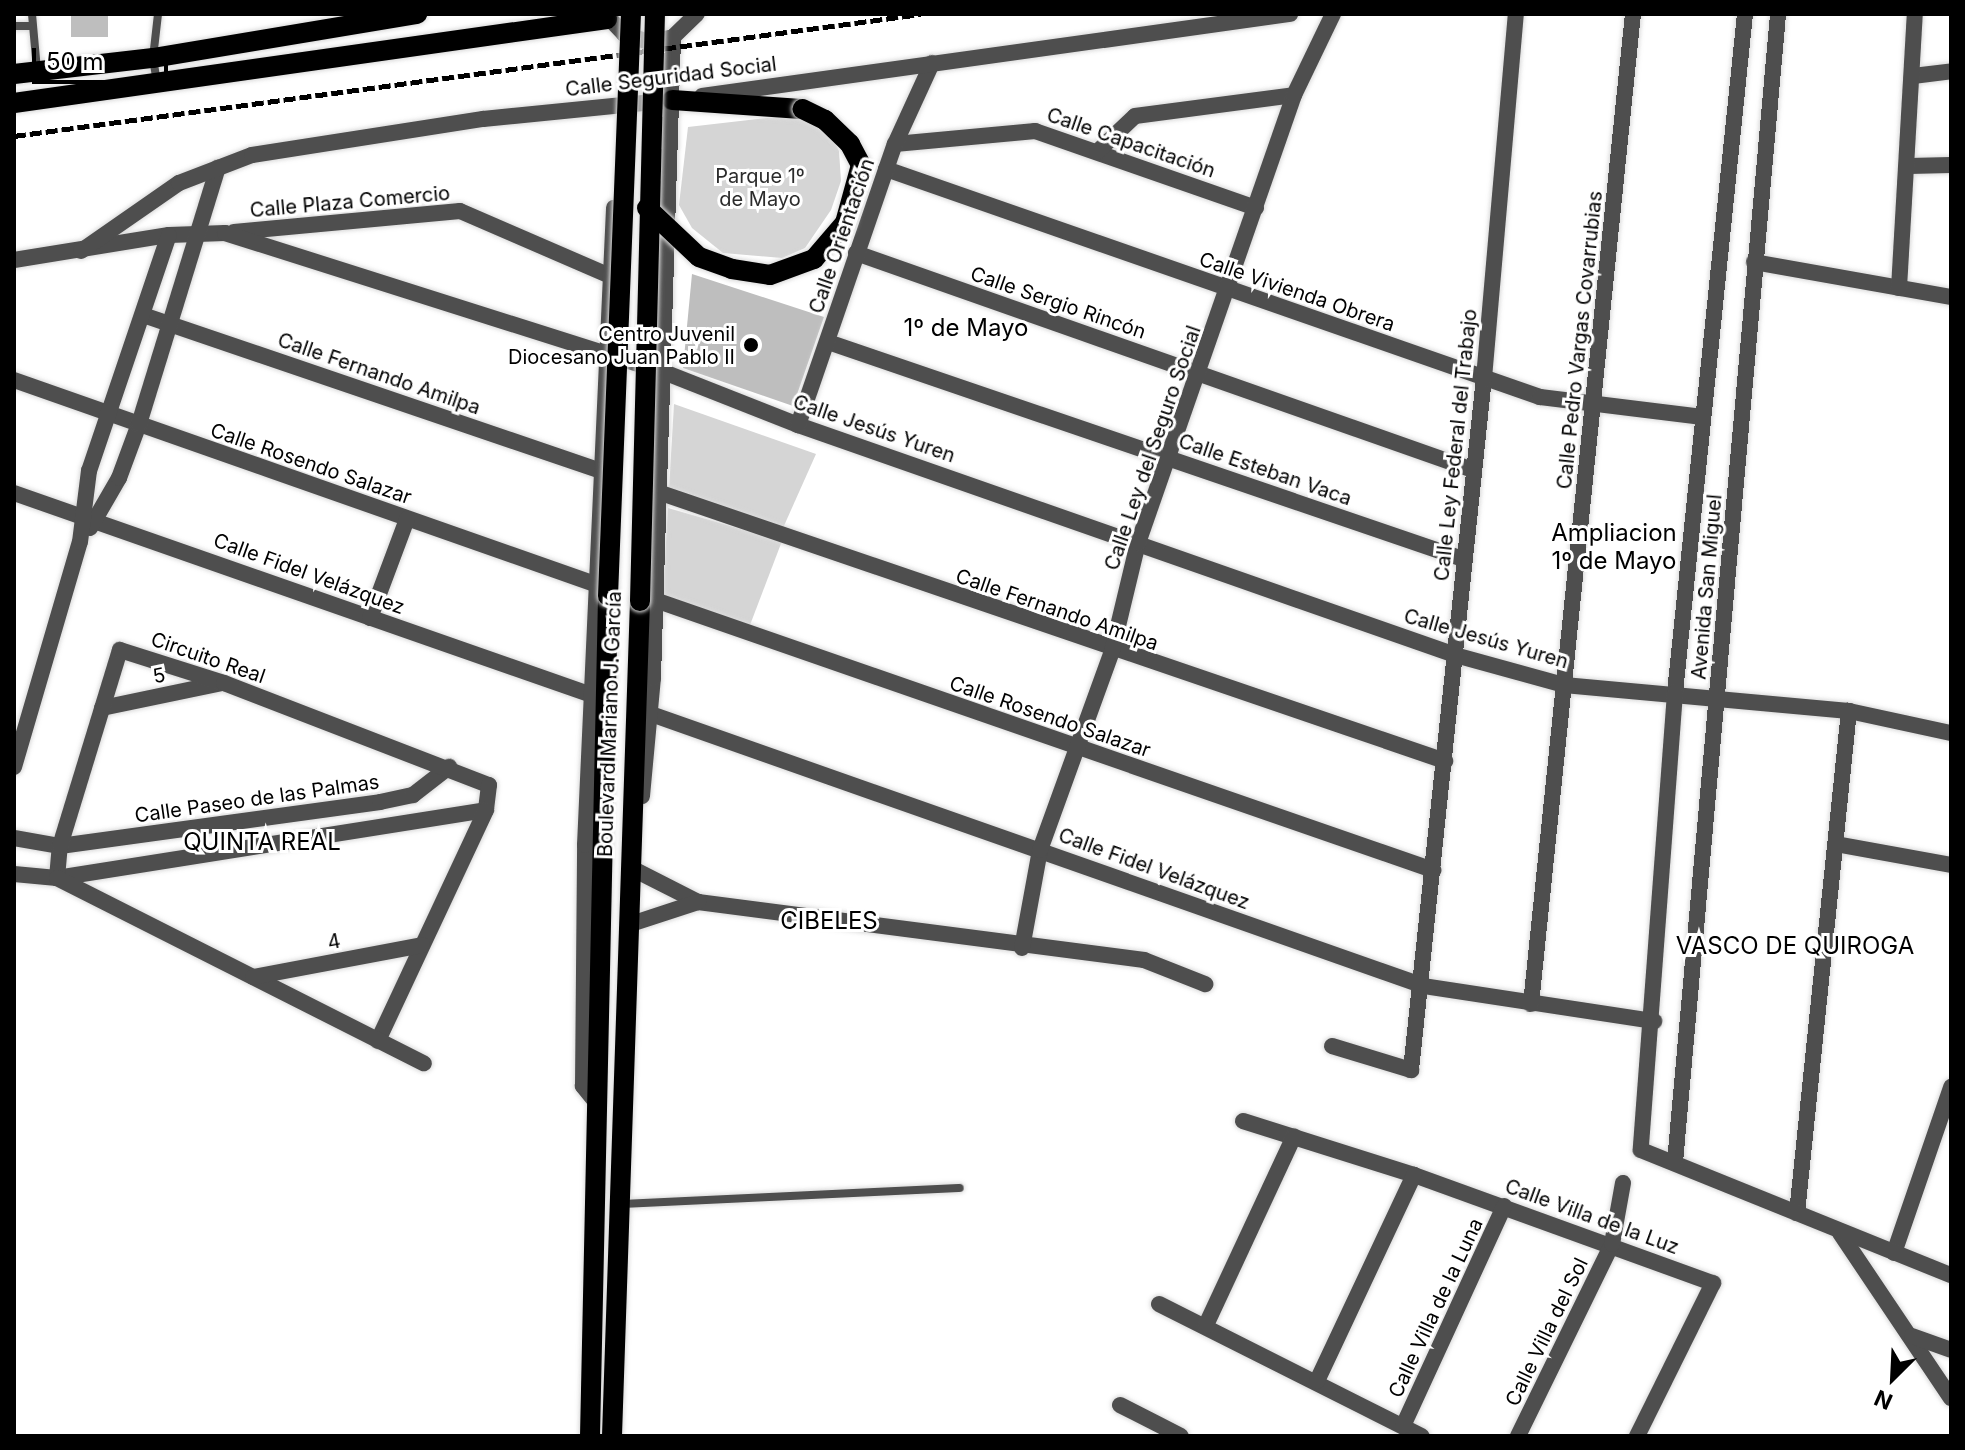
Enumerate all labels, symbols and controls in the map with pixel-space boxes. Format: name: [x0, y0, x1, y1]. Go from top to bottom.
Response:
scale bar: [36, 32, 172, 82]
text: 50 m: [46, 47, 104, 76]
street label: Calle Seguridad Social: [564, 52, 778, 102]
street label: Calle Capacitación: [1044, 103, 1218, 183]
street label: Calle Orientación: [804, 155, 880, 317]
park label: Parque 1º de Mayo: [715, 164, 805, 211]
street label: Calle Plaza Comercio: [249, 181, 451, 223]
street label: Calle Pedro Vargas Covarrubias: [1552, 190, 1608, 490]
street label: Calle Vivienda Obrera: [1196, 247, 1398, 337]
street label: Calle Sergio Rincón: [967, 262, 1149, 344]
street label: Calle Ley Federal del Trabajo: [1430, 308, 1482, 582]
district label: 1º de Mayo: [904, 314, 1028, 342]
place label: Centro Juvenil Diocesano Juan Pablo II: [508, 322, 735, 369]
street label: Calle Ley del Seguro Social: [1100, 323, 1206, 573]
street label: Calle Fernando Amilpa: [275, 328, 483, 420]
marker: Centro Juvenil Diocesano Juan Pablo II: [742, 336, 760, 354]
street label: Calle Jesús Yuren: [790, 390, 958, 468]
street label: Calle Rosendo Salazar: [207, 418, 415, 510]
street label: Calle Esteban Vaca: [1175, 429, 1355, 511]
street label: Avenida San Miguel: [1687, 493, 1727, 681]
district label: Ampliacion 1º de Mayo: [1541, 519, 1687, 575]
street label: Calle Fidel Velázquez: [210, 528, 408, 620]
street label: Calle Fernando Amilpa: [953, 564, 1161, 656]
street label: Boulevard Mariano J. García: [593, 591, 627, 857]
street label: Calle Jesús Yuren: [1401, 604, 1571, 674]
street label: Circuito Real: [148, 627, 268, 689]
street label: 5: [151, 663, 167, 689]
street label: Calle Rosendo Salazar: [946, 671, 1154, 763]
street label: Calle Paseo de las Palmas: [133, 770, 381, 828]
street label: Calle Fidel Velázquez: [1055, 823, 1253, 915]
district label: QUINTA REAL: [172, 828, 352, 856]
district label: CIBELES: [773, 907, 885, 935]
street label: 4: [325, 929, 343, 955]
district label: VASCO DE QUIROGA: [1660, 932, 1930, 960]
street label: Calle Villa de la Luz: [1502, 1174, 1682, 1260]
street label: Calle Villa de la Luna: [1384, 1214, 1488, 1402]
street label: Calle Villa del Sol: [1501, 1254, 1593, 1410]
north arrow: [1853, 1338, 1933, 1418]
text: N: [1870, 1385, 1896, 1415]

